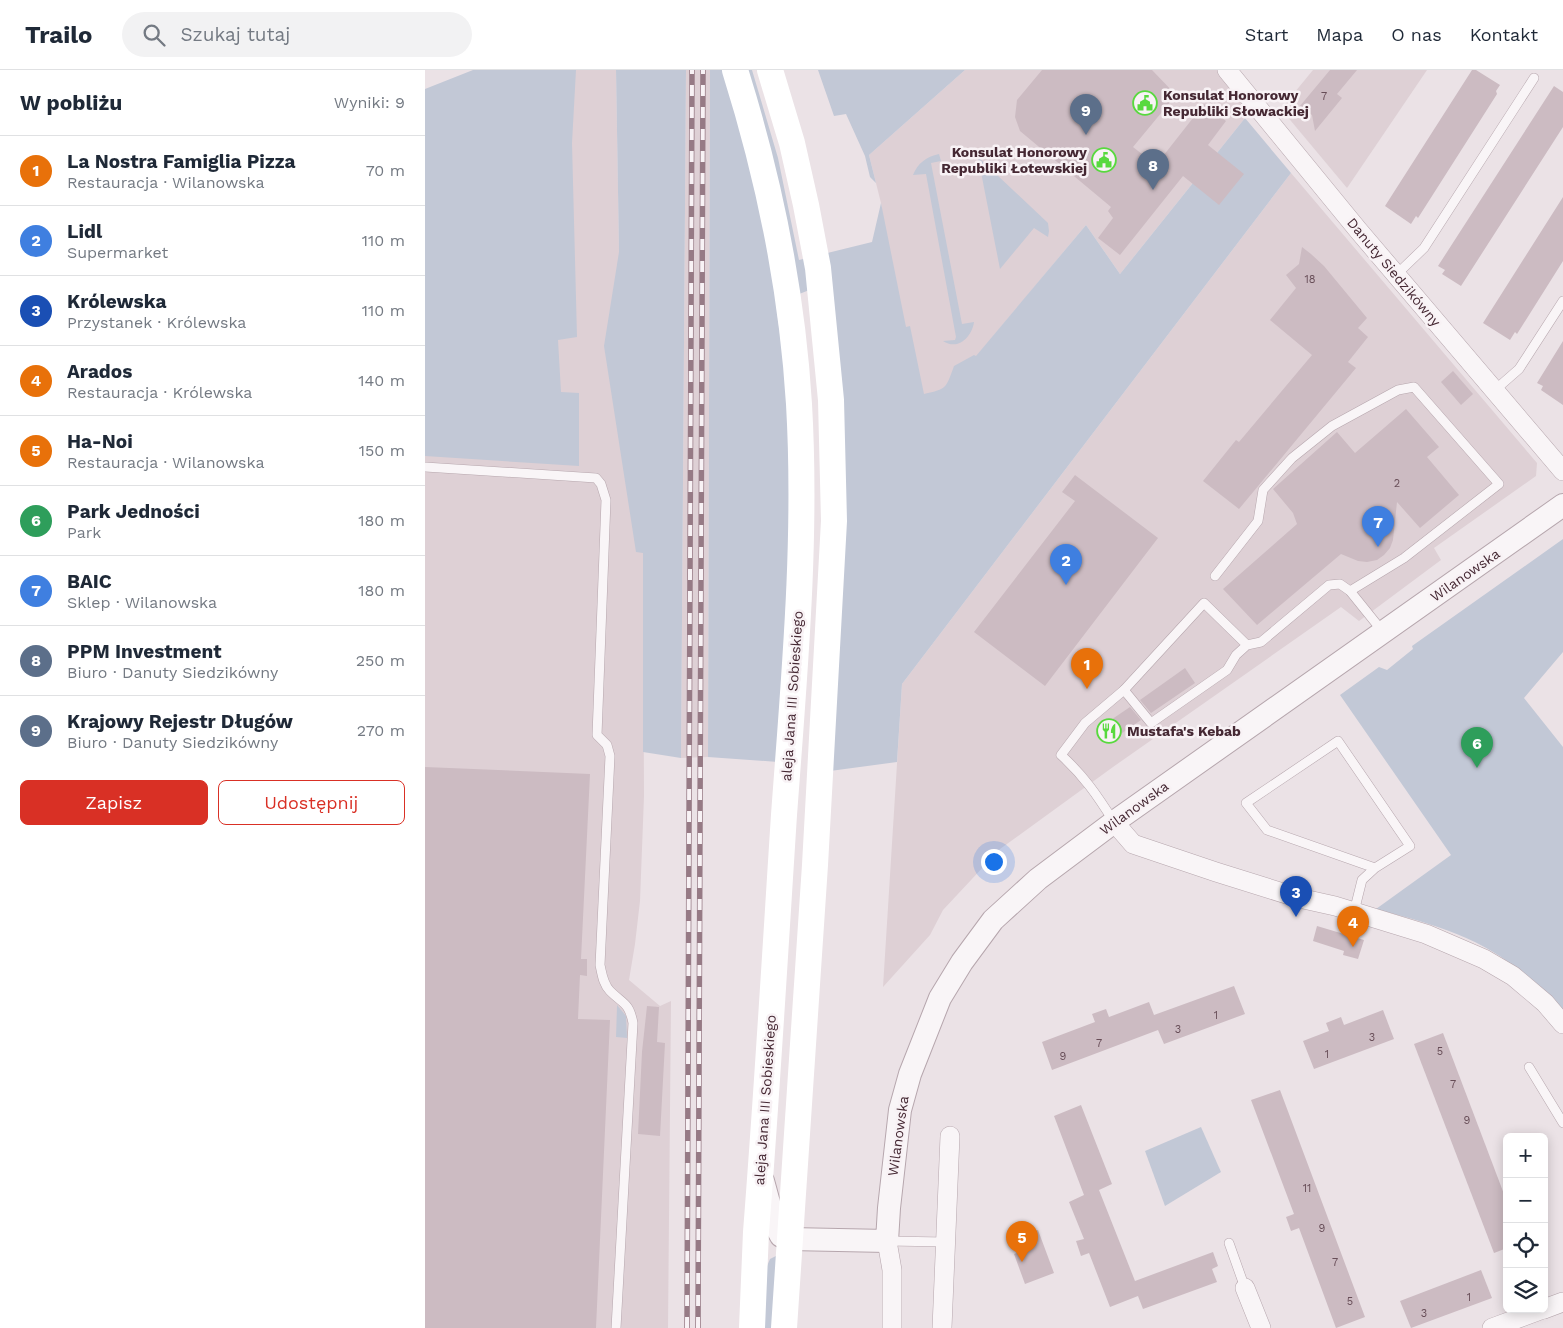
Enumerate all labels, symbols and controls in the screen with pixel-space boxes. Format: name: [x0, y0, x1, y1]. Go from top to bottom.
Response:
search box: [122, 12, 472, 57]
text: Trailo: [25, 21, 92, 49]
icon: search: [140, 21, 168, 49]
text: Szukaj tutaj: [180, 23, 290, 46]
text: Start: [1245, 24, 1288, 45]
text: Mapa: [1316, 24, 1363, 45]
text: O nas: [1391, 24, 1442, 45]
text: Kontakt: [1470, 24, 1538, 45]
place label: Konsulat Honorowy Republiki Słowackiej: [1163, 87, 1309, 119]
text: W pobliżu: [20, 90, 122, 115]
public building icon: Konsulat Honorowy Republiki Słowackiej: [1132, 90, 1158, 116]
house number: 7: [1321, 90, 1327, 103]
text: Wyniki: 9: [334, 93, 405, 112]
pin: 9: [1070, 94, 1102, 135]
place label: Konsulat Honorowy Republiki Łotewskiej: [941, 144, 1087, 176]
public building icon: Konsulat Honorowy Republiki Łotewskiej: [1091, 147, 1117, 173]
pin: 8: [1137, 149, 1169, 190]
text: La Nostra Famiglia Pizza: [67, 150, 296, 173]
text: 1: [33, 161, 39, 180]
text: 70 m: [366, 161, 405, 180]
text: Restauracja · Wilanowska: [67, 173, 265, 192]
street label: Danuty Siedzikówny: [1344, 214, 1445, 330]
text: Lidl: [67, 220, 102, 243]
text: 2: [31, 231, 41, 250]
text: 110 m: [362, 231, 405, 250]
text: Supermarket: [67, 243, 168, 262]
house number: 18: [1304, 273, 1316, 286]
text: Królewska: [67, 290, 166, 313]
text: 3: [31, 301, 41, 320]
text: 110 m: [362, 301, 405, 320]
text: Przystanek · Królewska: [67, 313, 246, 332]
text: Arados: [67, 360, 132, 383]
text: 4: [31, 371, 41, 390]
text: 140 m: [358, 371, 405, 390]
text: Restauracja · Królewska: [67, 383, 252, 402]
text: Ha-Noi: [67, 430, 133, 453]
text: 5: [31, 441, 41, 460]
text: 150 m: [359, 441, 405, 460]
text: Restauracja · Wilanowska: [67, 453, 265, 472]
house number: 2: [1394, 477, 1400, 490]
text: Park Jedności: [67, 500, 200, 523]
pin: 7: [1362, 506, 1394, 547]
text: 6: [31, 511, 41, 530]
text: 180 m: [358, 511, 405, 530]
text: Park: [67, 523, 101, 542]
pin: 2: [1050, 544, 1082, 585]
street label: Wilanowska: [1427, 545, 1503, 605]
text: BAIC: [67, 570, 112, 593]
text: 7: [31, 581, 41, 600]
text: 180 m: [358, 581, 405, 600]
text: Sklep · Wilanowska: [67, 593, 217, 612]
street label: aleja Jana III Sobieskiego: [778, 610, 806, 782]
text: PPM Investment: [67, 640, 222, 663]
pin: 1: [1071, 648, 1103, 689]
text: 8: [31, 651, 41, 670]
text: 250 m: [356, 651, 405, 670]
text: Biuro · Danuty Siedzikówny: [67, 663, 278, 682]
text: Krajowy Rejestr Długów: [67, 710, 293, 733]
restaurant icon: Mustafa's Kebab: [1096, 718, 1122, 744]
text: 9: [31, 721, 41, 740]
text: 270 m: [357, 721, 405, 740]
place label: Mustafa's Kebab: [1127, 723, 1241, 739]
pin: 6: [1461, 727, 1493, 768]
text: Biuro · Danuty Siedzikówny: [67, 733, 278, 752]
street label: Wilanowska: [1097, 778, 1171, 838]
button: Zapisz: [20, 780, 208, 825]
button: Udostępnij: [218, 780, 405, 825]
your location: [981, 849, 1007, 875]
pin: 3: [1280, 876, 1312, 917]
pin: 4: [1337, 906, 1369, 947]
house number: 1: [1214, 1009, 1218, 1022]
street label: aleja Jana III Sobieskiego: [751, 1014, 779, 1186]
house number: 3: [1175, 1023, 1181, 1036]
house number: 3: [1369, 1031, 1375, 1044]
house number: 7: [1096, 1037, 1102, 1050]
house number: 5: [1437, 1045, 1443, 1058]
house number: 1: [1325, 1048, 1329, 1061]
house number: 9: [1060, 1050, 1067, 1063]
house number: 7: [1450, 1078, 1456, 1091]
street label: Wilanowska: [884, 1095, 912, 1177]
house number: 9: [1464, 1114, 1471, 1127]
map controls: [1503, 1133, 1548, 1313]
button: +: [1503, 1133, 1548, 1178]
button: −: [1503, 1178, 1548, 1223]
house number: 11: [1303, 1182, 1311, 1195]
pin: 5: [1006, 1221, 1038, 1262]
house number: 9: [1319, 1222, 1326, 1235]
button: locate: [1503, 1223, 1548, 1268]
house number: 7: [1332, 1256, 1338, 1269]
button: layers: [1503, 1268, 1548, 1313]
house number: 1: [1467, 1291, 1471, 1304]
house number: 5: [1347, 1295, 1353, 1308]
house number: 3: [1421, 1307, 1427, 1320]

